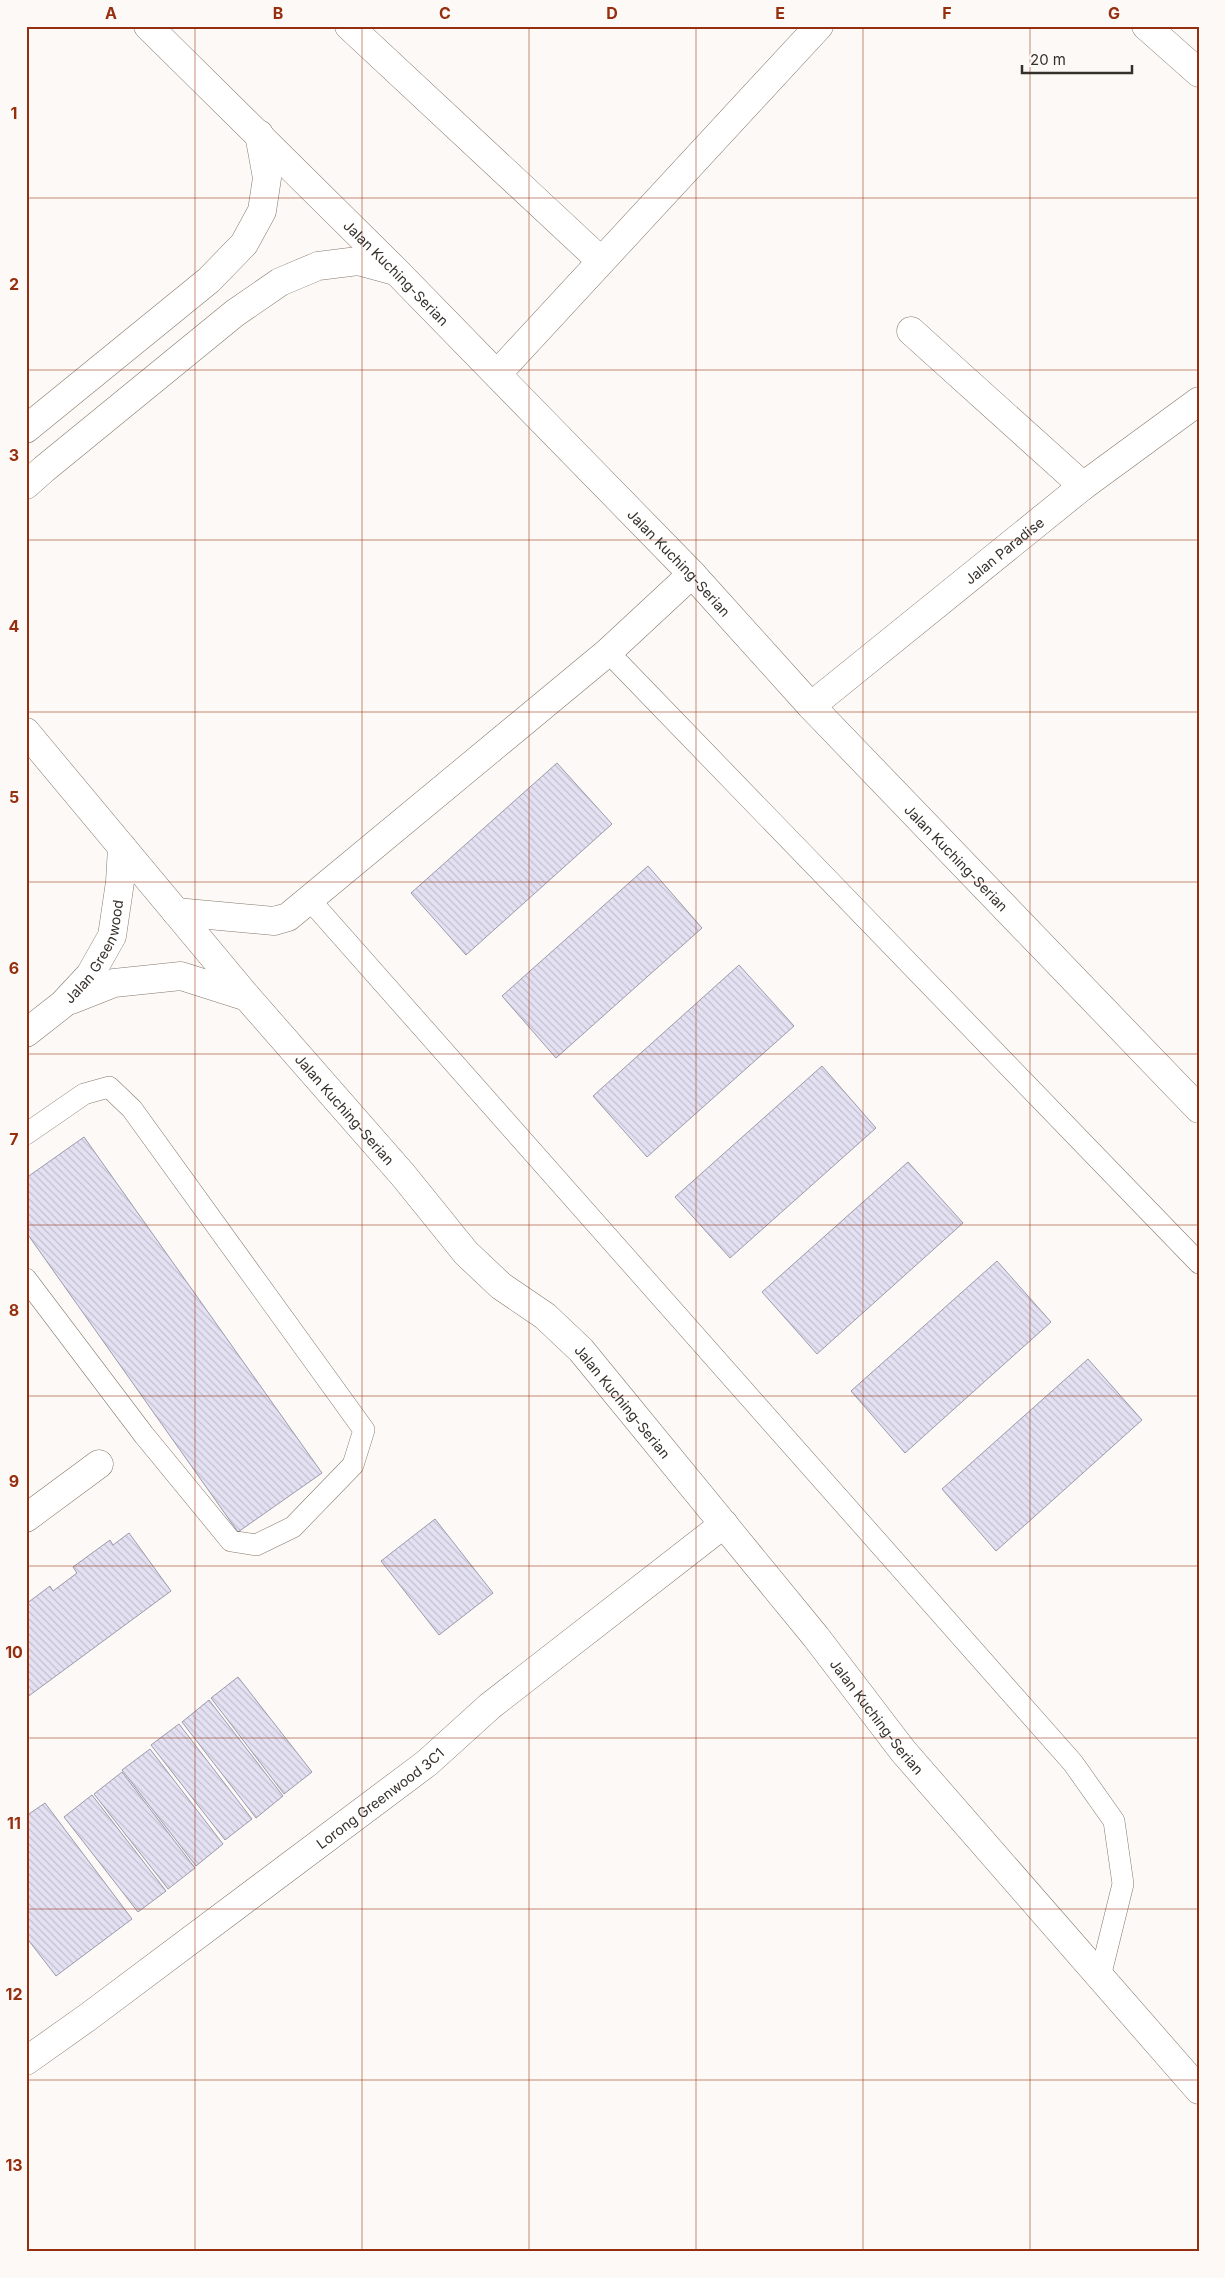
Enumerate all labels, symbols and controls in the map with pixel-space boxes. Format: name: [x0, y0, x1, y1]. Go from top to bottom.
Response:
text: A: [105, 3, 117, 23]
text: B: [273, 3, 283, 23]
text: C: [439, 3, 451, 23]
text: D: [606, 3, 618, 23]
text: E: [775, 3, 785, 23]
text: F: [942, 3, 952, 23]
text: G: [1108, 3, 1120, 23]
scale bar: [1022, 42, 1132, 74]
text: 20 m: [1030, 50, 1066, 69]
text: 1: [11, 103, 17, 123]
street label: Jalan Kuching-Serian: [341, 216, 453, 329]
text: 2: [9, 274, 19, 294]
text: 3: [9, 445, 19, 465]
street label: Jalan Kuching-Serian: [624, 505, 734, 620]
street label: Jalan Paradise: [961, 513, 1047, 587]
text: 4: [9, 616, 20, 636]
text: 5: [9, 787, 19, 807]
street label: Jalan Kuching-Serian: [901, 800, 1012, 914]
street label: Jalan Greenwood: [60, 899, 126, 1006]
text: 6: [9, 958, 19, 978]
street label: Jalan Kuching-Serian: [292, 1050, 398, 1168]
text: 7: [9, 1129, 19, 1149]
text: 8: [9, 1300, 19, 1320]
street label: Jalan Kuching-Serian: [572, 1341, 674, 1461]
text: 9: [9, 1471, 19, 1491]
text: 10: [5, 1642, 23, 1662]
street label: Jalan Kuching-Serian: [827, 1655, 928, 1777]
street label: Lorong Greenwood 3C1: [313, 1744, 447, 1852]
text: 11: [7, 1813, 21, 1833]
text: 12: [6, 1984, 22, 2004]
text: 13: [5, 2155, 23, 2175]

